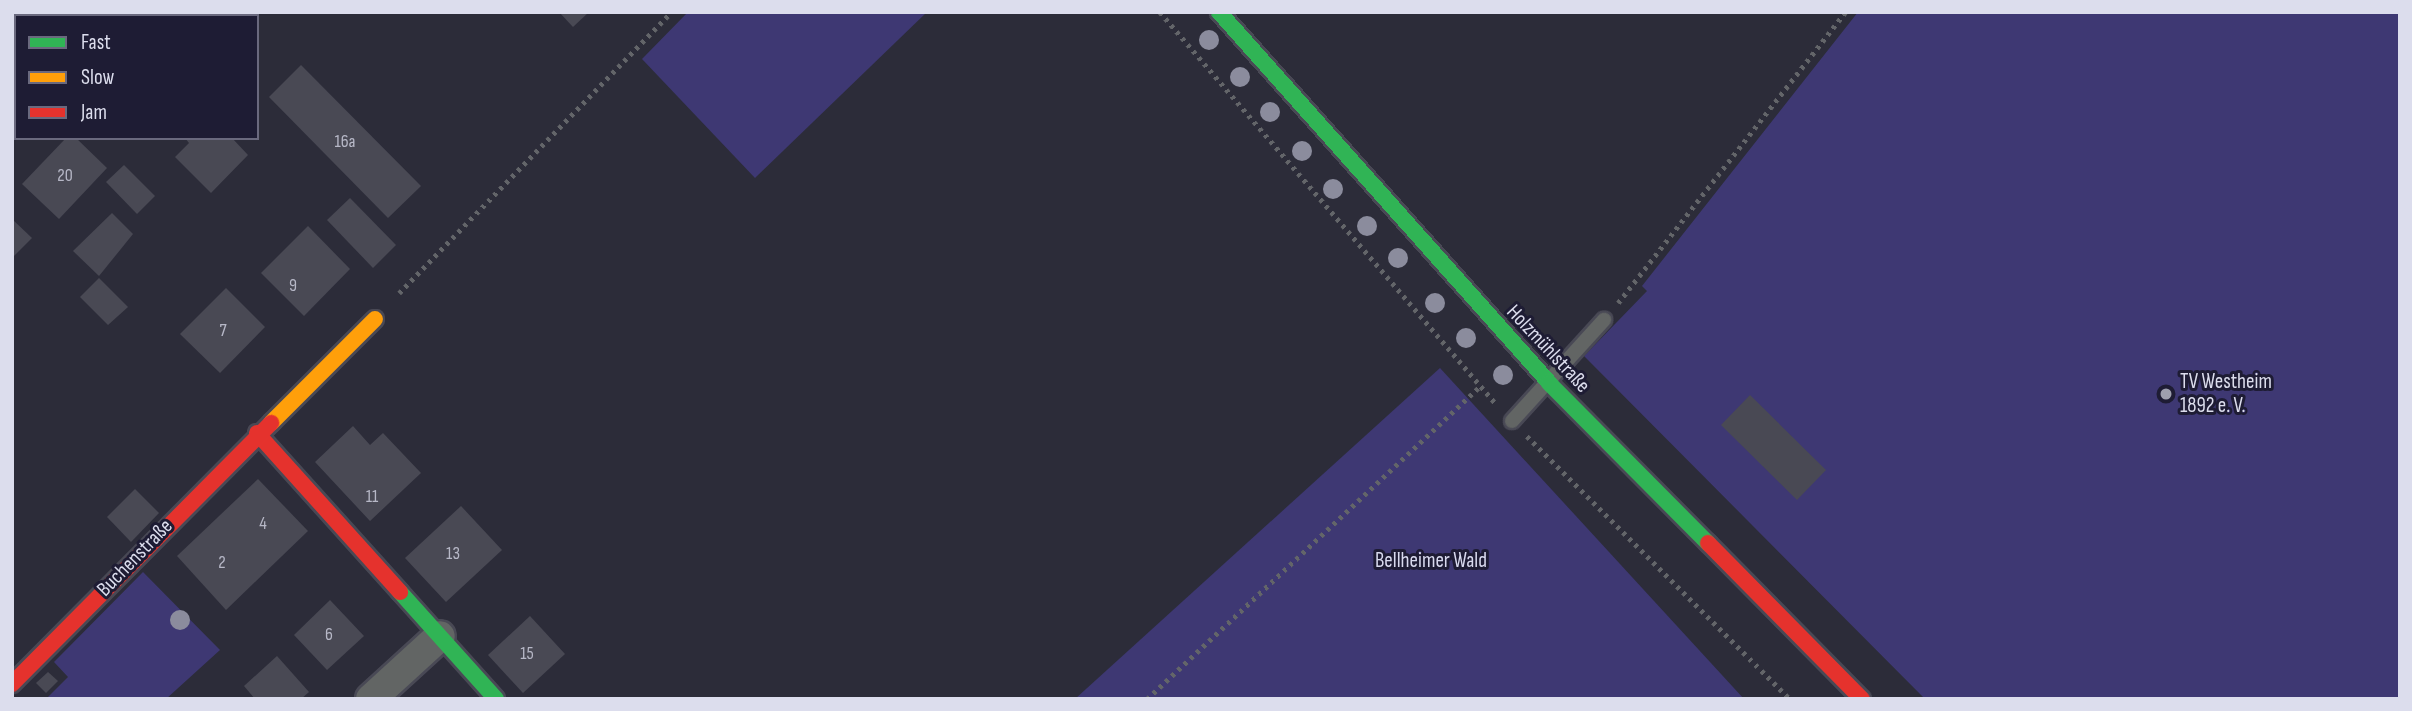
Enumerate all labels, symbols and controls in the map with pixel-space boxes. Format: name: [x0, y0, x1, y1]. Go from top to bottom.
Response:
legend: [14, 14, 259, 140]
text: Fast: [81, 30, 111, 55]
text: Slow: [81, 65, 114, 90]
text: Jam: [81, 100, 107, 125]
house number: 16a: [334, 131, 356, 153]
house number: 20: [57, 165, 73, 187]
house number: 9: [289, 275, 297, 297]
street label: Holzmühlstraße: [1501, 300, 1595, 398]
house number: 7: [219, 320, 227, 342]
place label: TV Westheim 1892 e. V.: [2180, 369, 2272, 419]
marker: TV Westheim 1892 e. V.: [2158, 386, 2174, 402]
house number: 11: [366, 486, 378, 508]
house number: 4: [259, 513, 267, 535]
street label: Buchenstraße: [92, 514, 178, 602]
house number: 13: [446, 543, 460, 565]
park label: Bellheimer Wald: [1375, 548, 1487, 574]
house number: 2: [218, 552, 226, 574]
house number: 6: [325, 624, 333, 646]
house number: 15: [520, 643, 534, 665]

